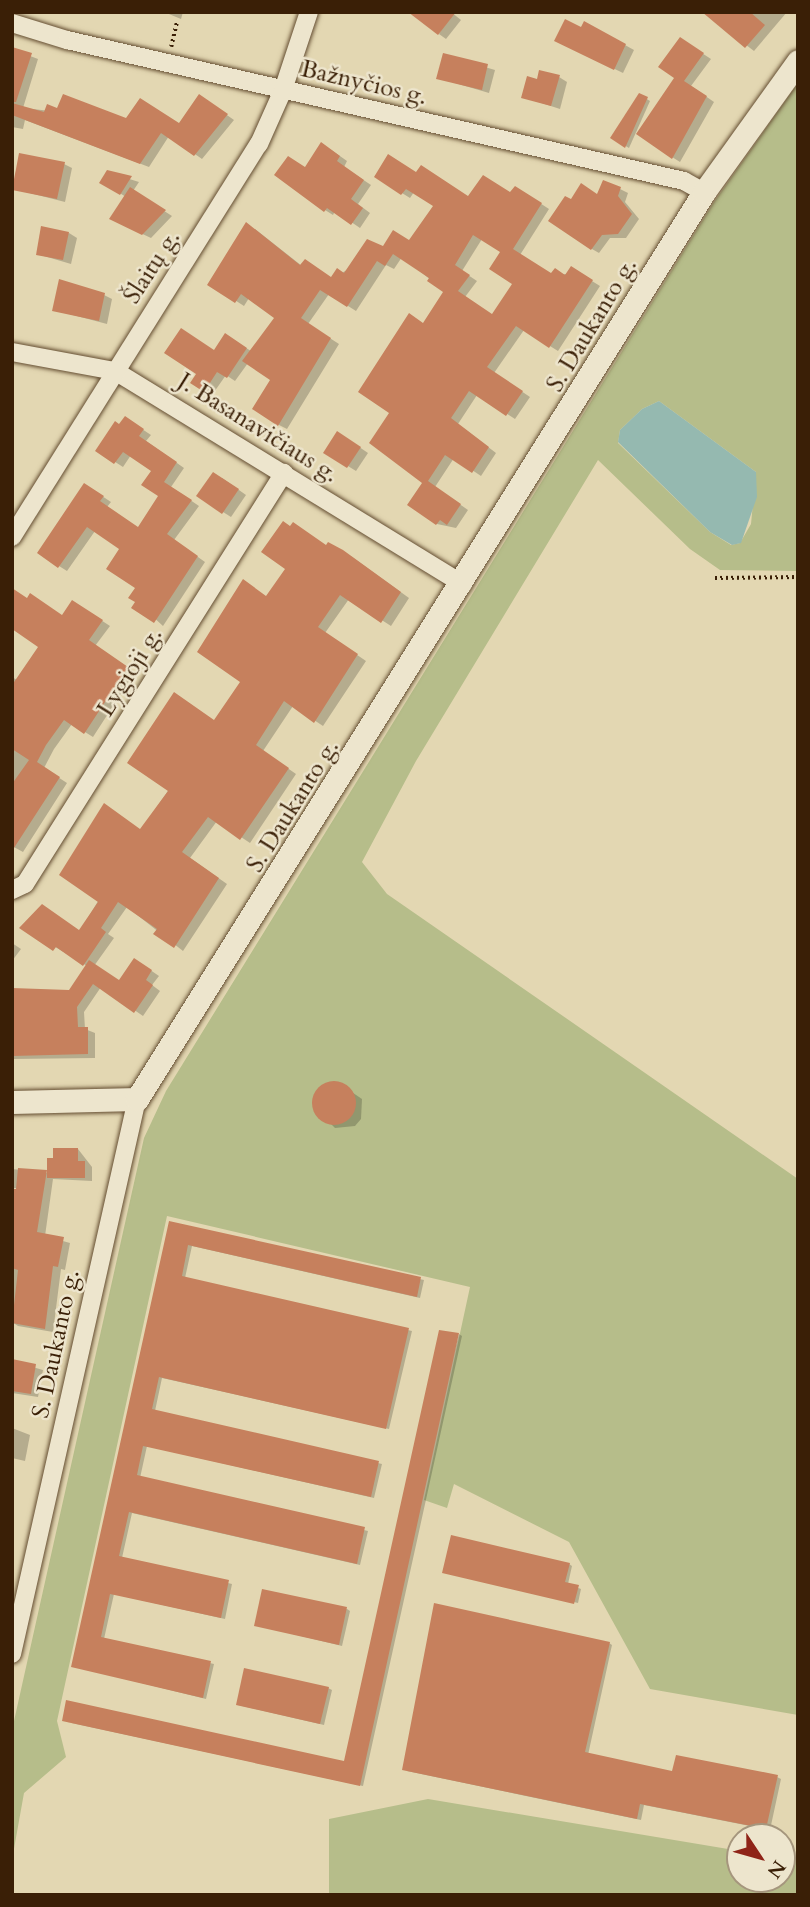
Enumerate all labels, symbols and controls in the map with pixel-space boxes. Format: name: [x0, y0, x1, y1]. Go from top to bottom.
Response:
street label: Bažnyčios g.: [298, 55, 430, 111]
street label: Šlaitų g.: [118, 225, 186, 309]
street label: S. Daukanto g.: [541, 253, 643, 397]
street label: J. Basanavičiaus g.: [172, 367, 344, 489]
street label: Lygioji g.: [91, 622, 169, 722]
street label: S. Daukanto g.: [241, 734, 345, 878]
street label: S. Daukanto g.: [26, 1267, 86, 1421]
north arrow: [726, 1823, 796, 1893]
text: N: [761, 1855, 792, 1883]

